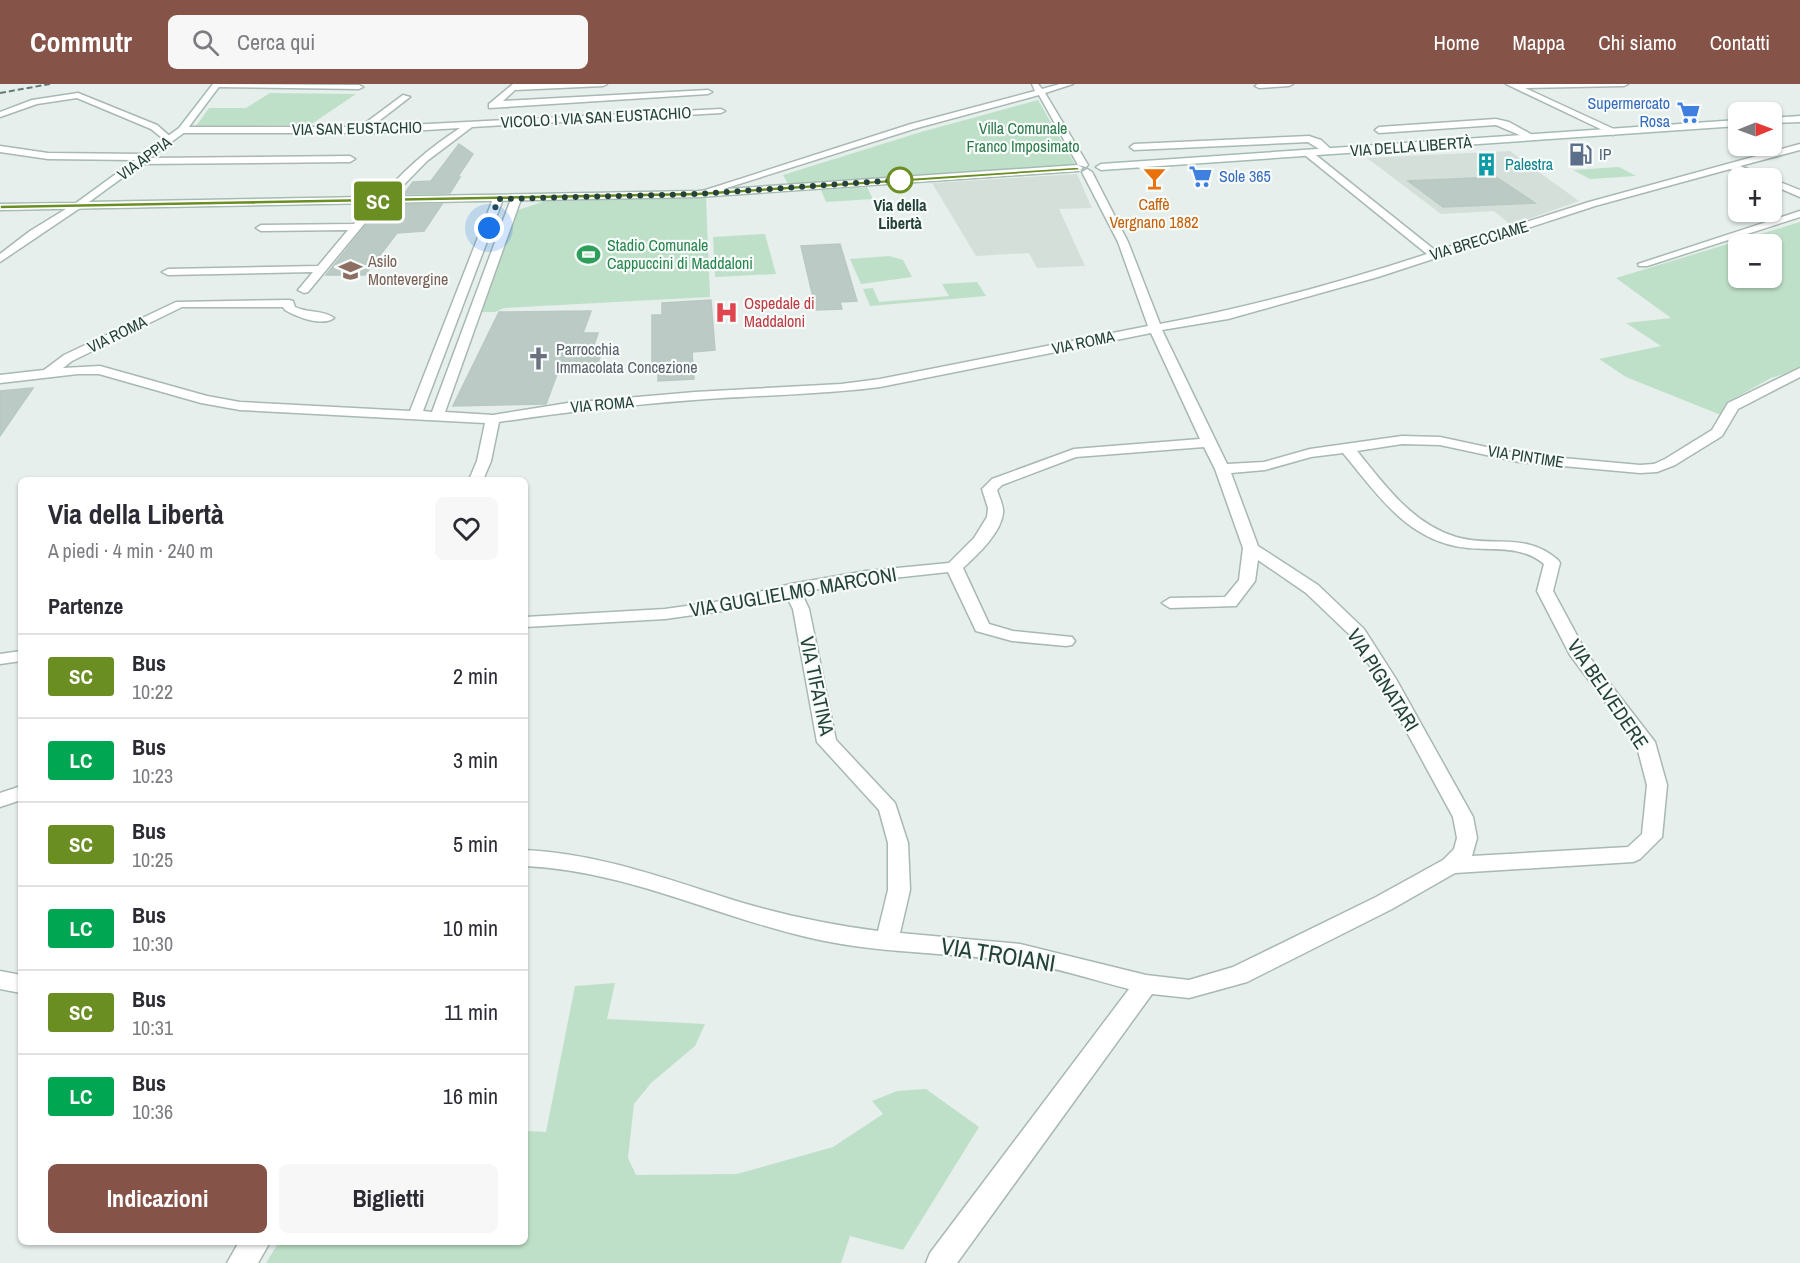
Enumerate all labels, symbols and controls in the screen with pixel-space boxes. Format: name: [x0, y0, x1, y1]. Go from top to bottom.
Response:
search box: [168, 15, 588, 69]
text: Commutr: [30, 23, 132, 61]
icon: search: [189, 26, 222, 59]
text: Cerca qui: [237, 27, 315, 57]
text: Home: [1434, 28, 1480, 57]
text: Mappa: [1513, 28, 1565, 57]
text: Chi siamo: [1598, 28, 1677, 57]
text: Contatti: [1710, 28, 1770, 57]
place label: Supermercato Rosa: [1588, 92, 1671, 132]
supermarket icon: Supermercato Rosa: [1675, 99, 1701, 125]
street label: VICOLO I VIA SAN EUSTACHIO: [500, 101, 692, 133]
north arrow: [1728, 102, 1782, 156]
map controls: [1728, 102, 1782, 288]
street label: VIA SAN EUSTACHIO: [292, 116, 422, 140]
park label: Villa Comunale Franco Imposimato: [966, 117, 1080, 157]
street label: VIA APPIA: [112, 131, 176, 185]
street label: VIA DELLA LIBERTÀ: [1349, 131, 1473, 161]
fuel station icon: IP: [1568, 141, 1594, 167]
place label: IP: [1599, 143, 1612, 165]
building icon: Palestra: [1474, 151, 1500, 177]
place label: Palestra: [1505, 153, 1554, 175]
supermarket icon: Sole 365: [1188, 163, 1214, 189]
place label: Sole 365: [1219, 165, 1271, 187]
bar icon: Caffè Vergnano 1882: [1141, 166, 1167, 192]
marker: Via della Libertà: [887, 167, 913, 193]
button: +: [1728, 168, 1782, 222]
line badge: SC: [351, 182, 405, 220]
text: SC: [366, 187, 390, 216]
place label: Caffè Vergnano 1882: [1109, 193, 1199, 233]
place label: Via della Libertà: [873, 194, 927, 234]
your location: [474, 213, 504, 243]
street label: VIA BRECCIAME: [1427, 215, 1531, 265]
place label: Stadio Comunale Cappuccini di Maddaloni: [607, 234, 753, 274]
button: −: [1728, 234, 1782, 288]
sports icon: Stadio Comunale Cappuccini di Maddaloni: [576, 241, 602, 267]
place label: Asilo Montevergine: [367, 250, 448, 290]
school or university icon: Asilo Montevergine: [337, 257, 363, 283]
place label: Ospedale di Maddaloni: [744, 292, 815, 332]
hospital icon: Ospedale di Maddaloni: [713, 299, 739, 325]
street label: VIA ROMA: [84, 310, 151, 358]
street label: VIA ROMA: [1050, 325, 1117, 359]
place label: Parrocchia Immacolata Concezione: [556, 338, 697, 378]
church icon: Parrocchia Immacolata Concezione: [525, 345, 551, 371]
street label: VIA ROMA: [569, 390, 635, 418]
street label: VIA PINTIME: [1486, 439, 1566, 473]
text: Via della Libertà: [48, 495, 224, 533]
button: heart: [435, 497, 498, 560]
text: A piedi · 4 min · 240 m: [48, 537, 213, 564]
street label: VIA GUGLIELMO MARCONI: [687, 560, 898, 623]
text: Partenze: [48, 591, 123, 621]
street label: VIA PIGNATARI: [1341, 623, 1426, 736]
street label: VIA BELVEDERE: [1562, 633, 1655, 754]
street label: VIA TIFATINA: [794, 634, 841, 738]
text: Bus: [132, 648, 166, 678]
text: 2 min: [453, 661, 498, 691]
text: SC: [69, 662, 93, 691]
text: 10:22: [132, 678, 173, 705]
text: Bus: [132, 732, 166, 762]
text: 3 min: [453, 745, 498, 775]
text: LC: [70, 746, 92, 775]
text: 10:23: [132, 762, 173, 789]
text: Bus: [132, 816, 166, 846]
text: 5 min: [453, 829, 498, 859]
text: SC: [69, 830, 93, 859]
text: 10:25: [132, 846, 173, 873]
text: Bus: [132, 900, 166, 930]
text: 10 min: [443, 913, 498, 943]
text: LC: [70, 914, 92, 943]
street label: VIA TROIANI: [939, 929, 1058, 979]
text: 10:30: [132, 930, 173, 957]
text: Bus: [132, 984, 166, 1014]
text: 11 min: [444, 997, 498, 1027]
text: SC: [69, 998, 93, 1027]
text: 10:31: [132, 1014, 173, 1041]
text: Bus: [132, 1068, 166, 1098]
text: 16 min: [443, 1081, 498, 1111]
text: LC: [70, 1082, 92, 1111]
text: 10:36: [132, 1098, 173, 1125]
button: Indicazioni: [48, 1164, 267, 1233]
button: Biglietti: [279, 1164, 498, 1233]

